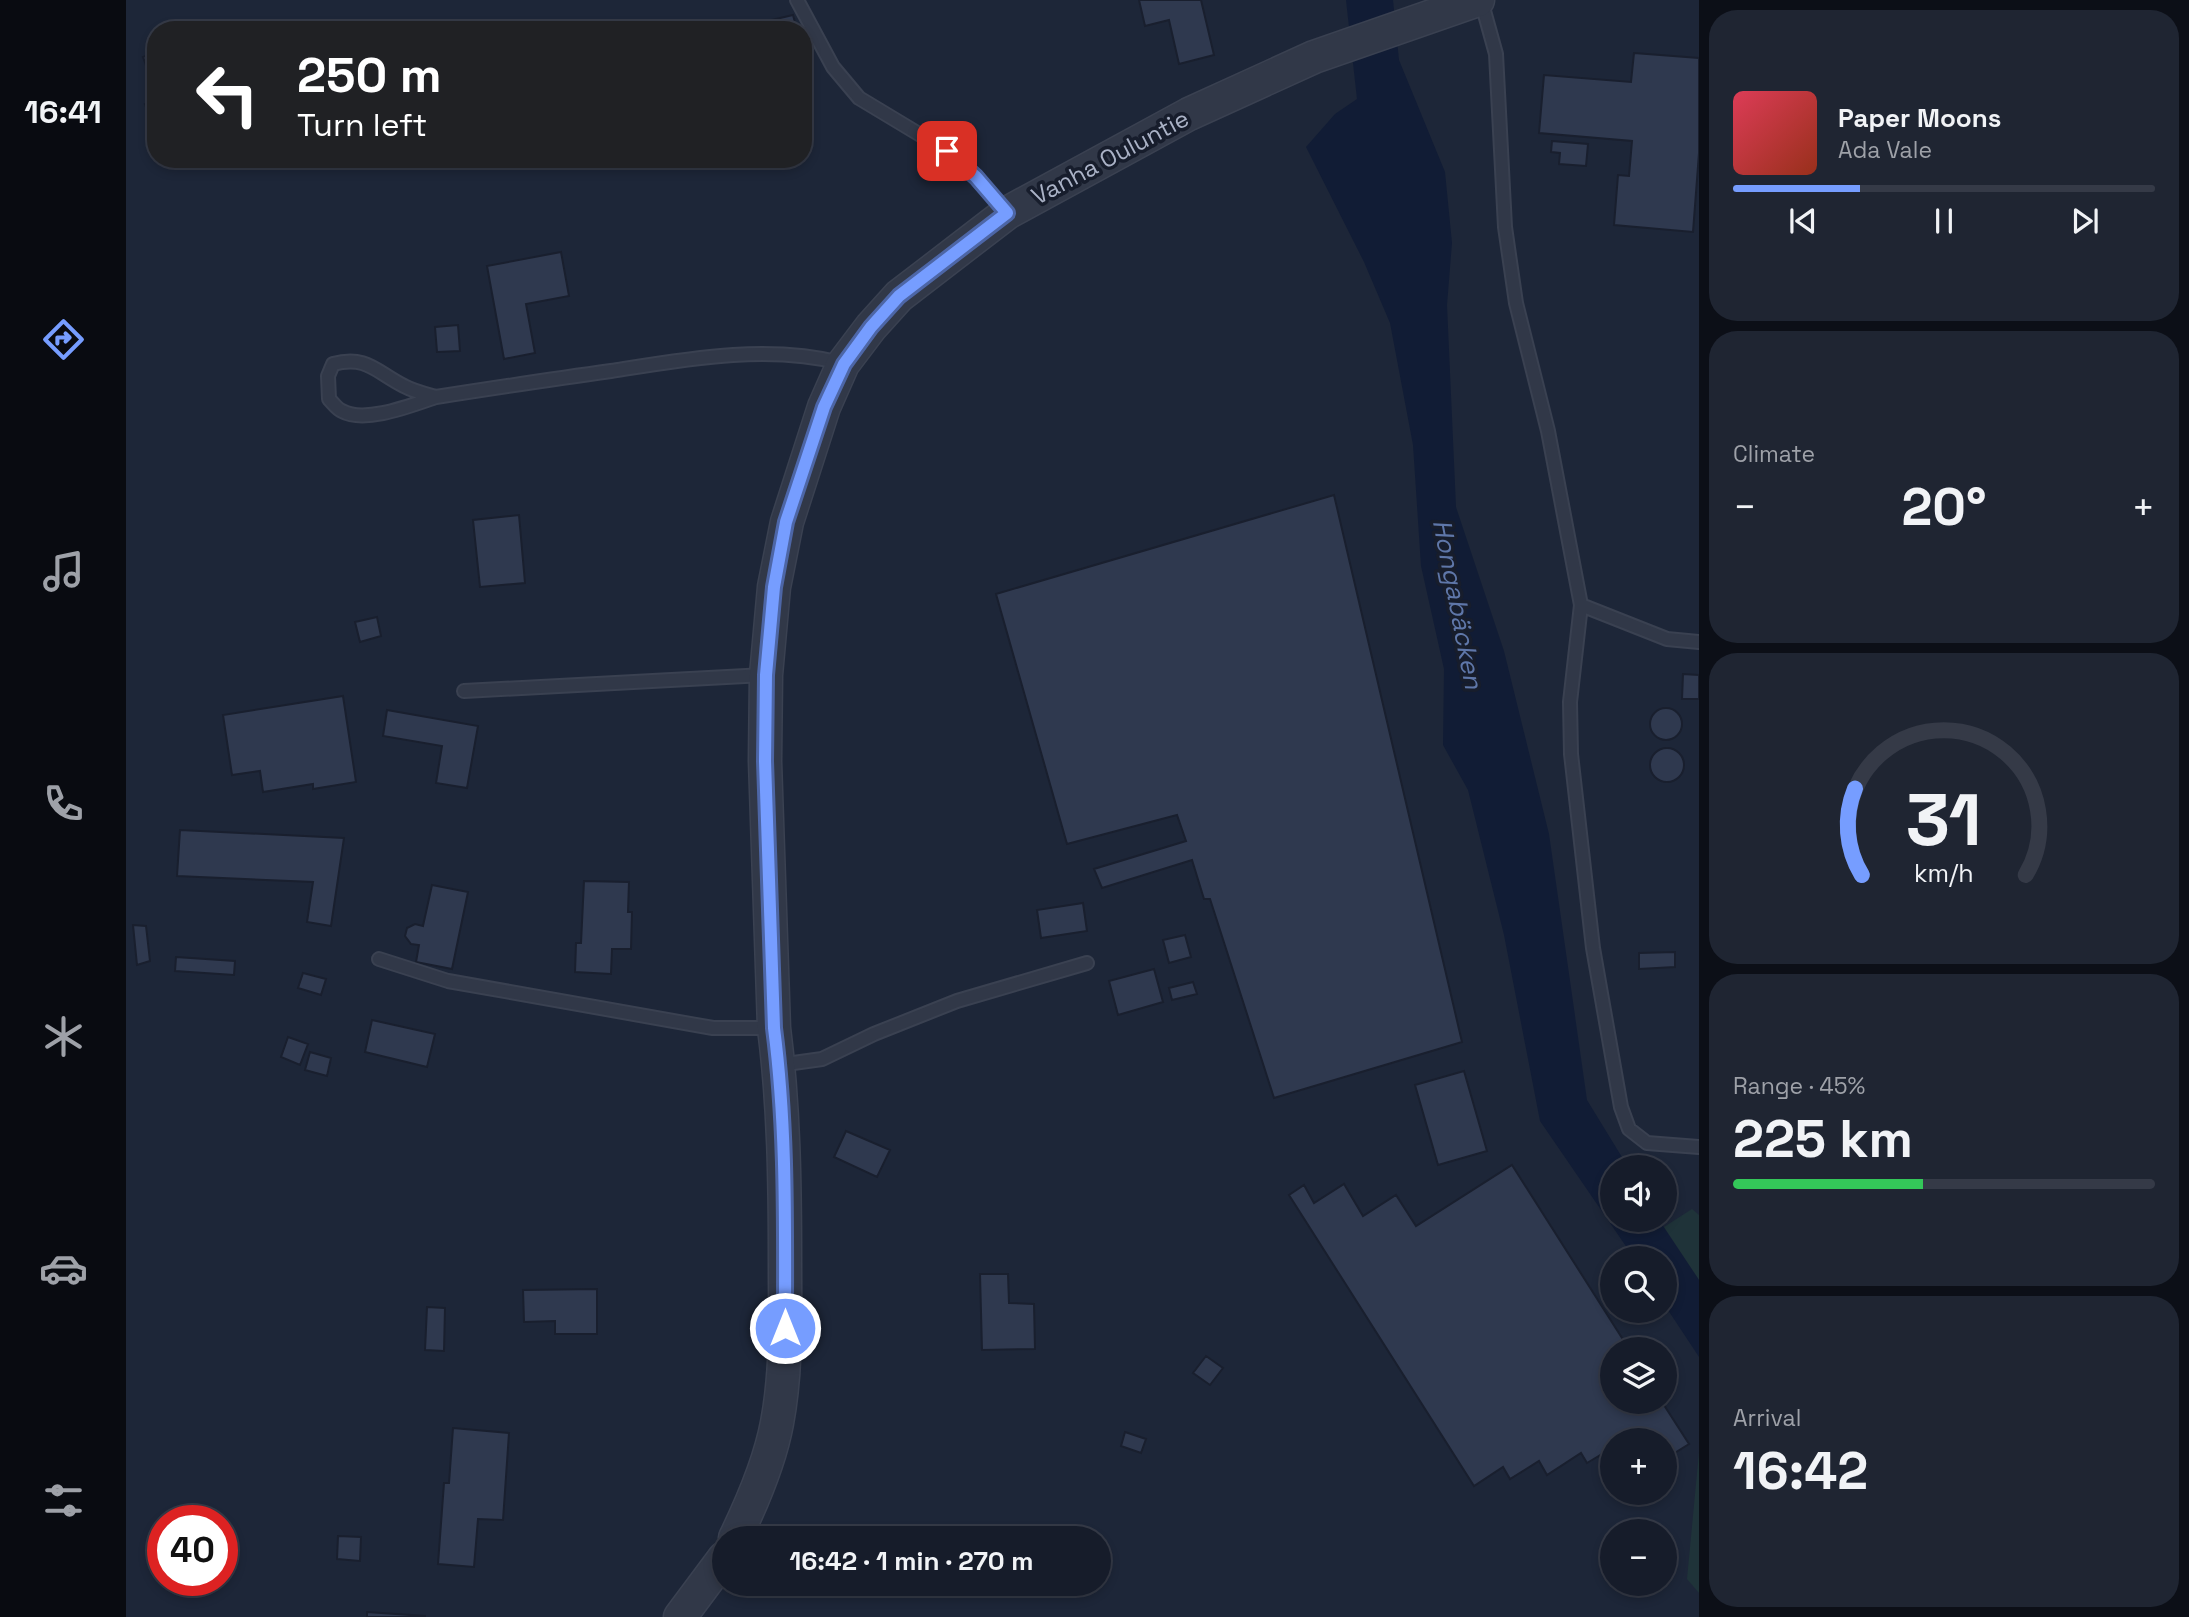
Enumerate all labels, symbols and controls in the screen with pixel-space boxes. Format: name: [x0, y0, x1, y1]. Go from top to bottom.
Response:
text: 250 m: [297, 44, 442, 106]
icon: left: [182, 49, 273, 140]
text: 16:41: [24, 92, 102, 132]
text: Paper Moons: [1838, 101, 2001, 135]
street label: Vanha Ouluntie: [1026, 102, 1194, 212]
text: Turn left: [297, 105, 427, 145]
pin: [917, 121, 977, 181]
icon: arrive: [928, 132, 966, 170]
text: Ada Vale: [1838, 135, 1932, 165]
icon: previous: [1784, 202, 1822, 240]
icon: pause: [1925, 202, 1963, 240]
icon: next: [2066, 202, 2104, 240]
icon: directions: [39, 315, 88, 364]
text: Climate: [1733, 439, 1815, 469]
text: 20°: [1901, 474, 1987, 540]
text: −: [1733, 483, 1757, 531]
text: +: [2131, 483, 2155, 531]
water label: Hongabäcken: [1425, 516, 1491, 693]
icon: music: [39, 547, 88, 596]
text: 31: [1906, 773, 1982, 866]
icon: phone: [39, 779, 88, 828]
text: km/h: [1914, 856, 1974, 888]
icon: climate: [39, 1012, 88, 1061]
text: Range · 45%: [1733, 1071, 1865, 1101]
text: 225 km: [1733, 1106, 1913, 1172]
map controls: [1600, 1155, 1677, 1596]
button: sound: [1600, 1155, 1677, 1232]
icon: car: [39, 1244, 88, 1293]
button: search: [1600, 1246, 1677, 1323]
position arrow: [748, 1291, 822, 1365]
button: layers: [1600, 1337, 1677, 1414]
text: Arrival: [1733, 1403, 1801, 1433]
button: +: [1600, 1428, 1677, 1505]
text: 16:42: [1733, 1438, 1868, 1504]
icon: filters: [39, 1476, 88, 1525]
speed limit sign: 40: [147, 1505, 238, 1596]
button: −: [1600, 1519, 1677, 1596]
text: 16:42 · 1 min · 270 m: [790, 1544, 1033, 1578]

